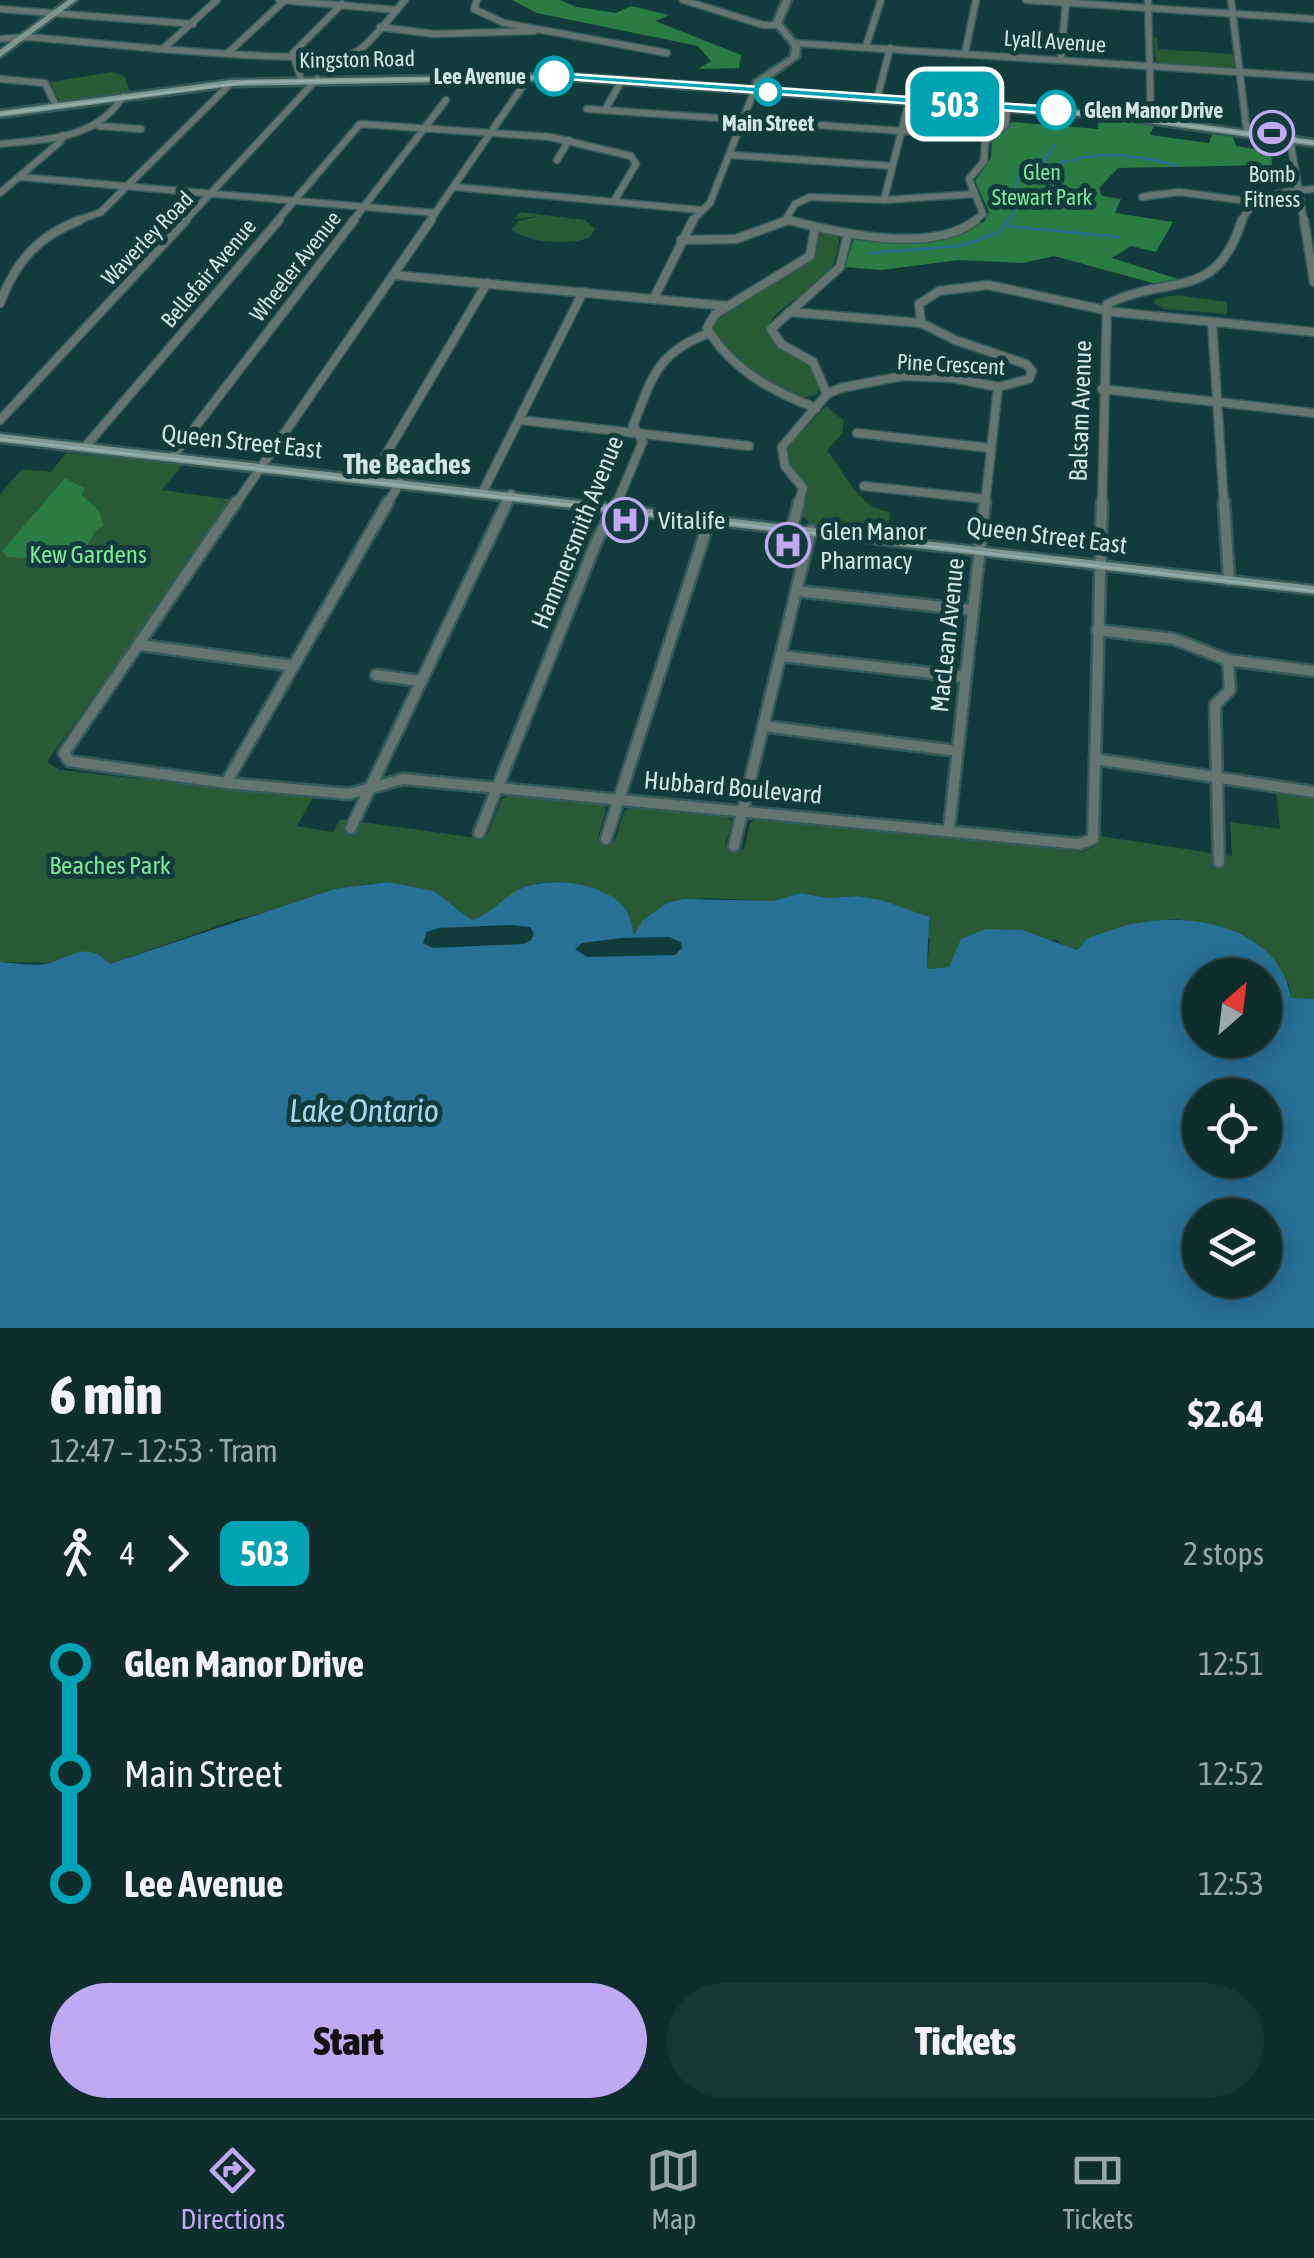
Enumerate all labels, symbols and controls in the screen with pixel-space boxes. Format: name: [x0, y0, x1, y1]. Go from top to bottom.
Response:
street label: Lyall Avenue: [1003, 24, 1107, 58]
street label: Kingston Road: [299, 45, 415, 73]
marker: Lee Avenue: [535, 57, 573, 95]
place label: Lee Avenue: [434, 63, 526, 89]
line badge: 503: [898, 72, 1012, 136]
marker: Main Street: [755, 79, 781, 105]
text: 503: [930, 84, 980, 124]
marker: Glen Manor Drive: [1037, 91, 1075, 129]
place label: Glen Manor Drive: [1084, 97, 1223, 123]
place label: Main Street: [722, 110, 815, 136]
sports icon: Bomb Fitness: [1249, 110, 1295, 156]
park label: Glen Stewart Park: [992, 159, 1093, 210]
place label: Bomb Fitness: [1244, 161, 1300, 212]
street label: Waverley Road: [96, 186, 198, 290]
street label: Wheeler Avenue: [244, 206, 346, 326]
street label: Bellefair Avenue: [155, 213, 261, 333]
street label: Balsam Avenue: [1064, 340, 1096, 482]
street label: Pine Crescent: [896, 348, 1006, 380]
street label: Queen Street East: [160, 419, 324, 463]
street label: Hammersmith Avenue: [526, 432, 628, 632]
district label: The Beaches: [343, 448, 471, 480]
hospital icon: Vitalife: [602, 497, 648, 543]
place label: Vitalife: [658, 506, 725, 534]
street label: Queen Street East: [965, 511, 1129, 559]
place label: Glen Manor Pharmacy: [820, 517, 927, 574]
hospital icon: Glen Manor Pharmacy: [765, 522, 811, 568]
park label: Kew Gardens: [29, 540, 147, 568]
street label: MacLean Avenue: [925, 556, 969, 714]
street label: Hubbard Boulevard: [643, 765, 823, 809]
park label: Beaches Park: [49, 851, 171, 879]
north arrow: [1182, 958, 1282, 1058]
map controls: [1182, 958, 1282, 1298]
button: locate: [1182, 1078, 1282, 1178]
water label: Lake Ontario: [289, 1092, 439, 1129]
button: layers: [1182, 1198, 1282, 1298]
text: 6 min: [50, 1363, 162, 1426]
text: $2.64: [1188, 1392, 1264, 1435]
text: 12:47 – 12:53 · Tram: [50, 1432, 278, 1469]
icon: walk: [50, 1526, 105, 1581]
icon: forward: [150, 1526, 205, 1581]
text: 503: [240, 1533, 289, 1573]
text: 4: [120, 1535, 135, 1572]
text: 2 stops: [1183, 1535, 1264, 1572]
text: Glen Manor Drive: [124, 1642, 364, 1685]
text: 12:51: [1198, 1645, 1264, 1682]
text: Main Street: [124, 1752, 283, 1795]
text: 12:52: [1198, 1755, 1264, 1792]
text: Lee Avenue: [124, 1862, 283, 1905]
text: 12:53: [1198, 1865, 1264, 1902]
button: Start: [50, 1983, 647, 2098]
button: Tickets: [667, 1983, 1264, 2098]
tab: Directions: [181, 2143, 285, 2235]
tab: Map: [646, 2143, 701, 2235]
tab: Tickets: [1062, 2143, 1133, 2235]

